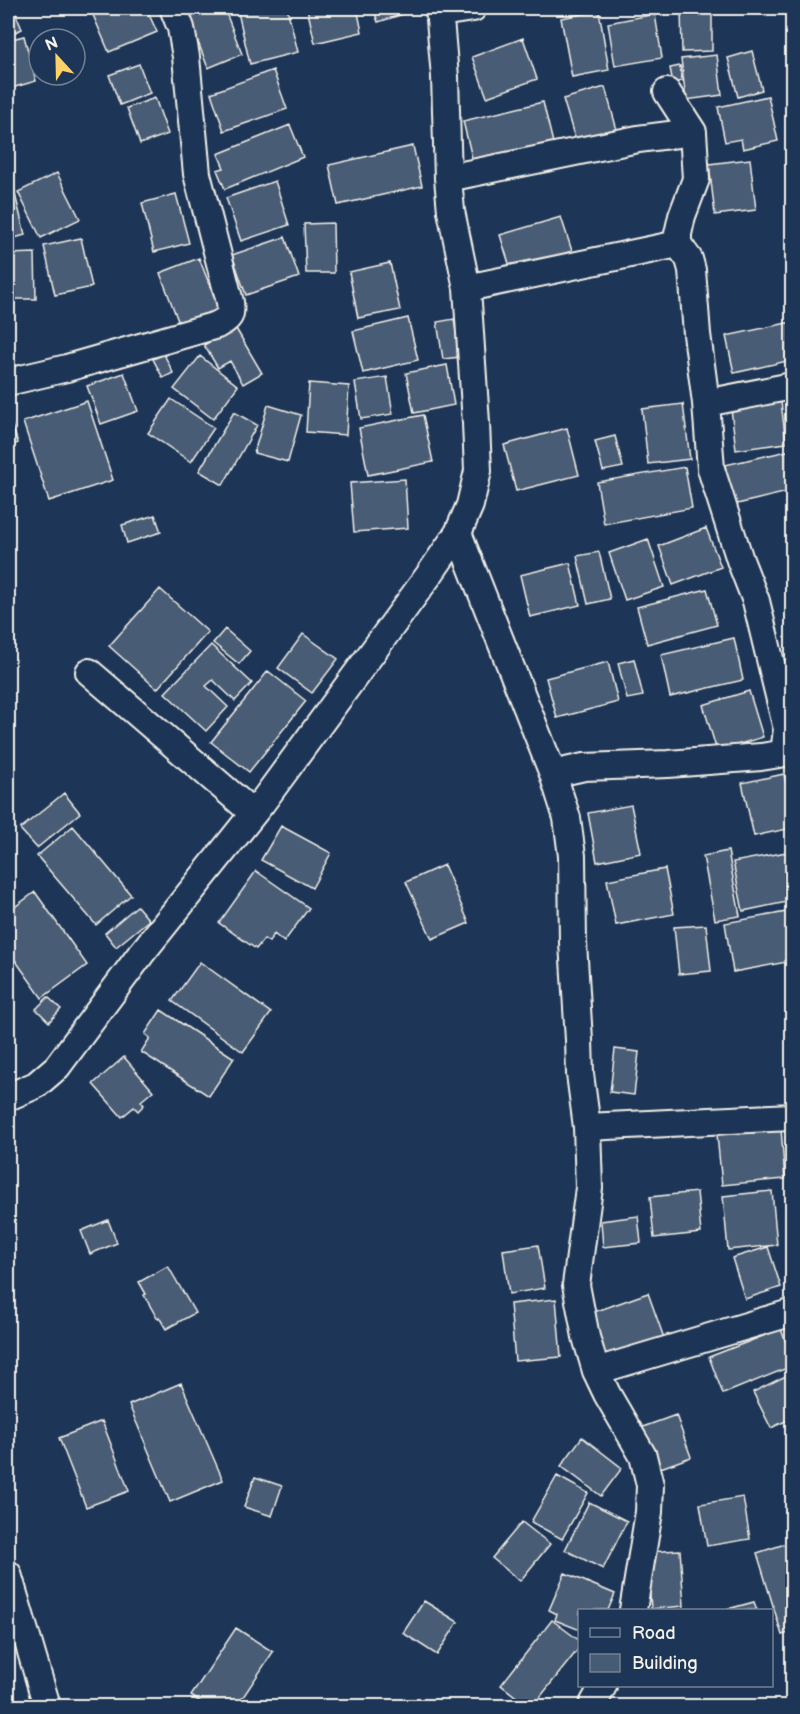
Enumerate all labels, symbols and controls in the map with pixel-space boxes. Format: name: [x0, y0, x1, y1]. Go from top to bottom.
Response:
north arrow: [27, 27, 87, 87]
text: N: [43, 33, 61, 56]
legend: [578, 1609, 773, 1687]
text: Road: [632, 1623, 676, 1644]
text: Building: [632, 1653, 698, 1674]

